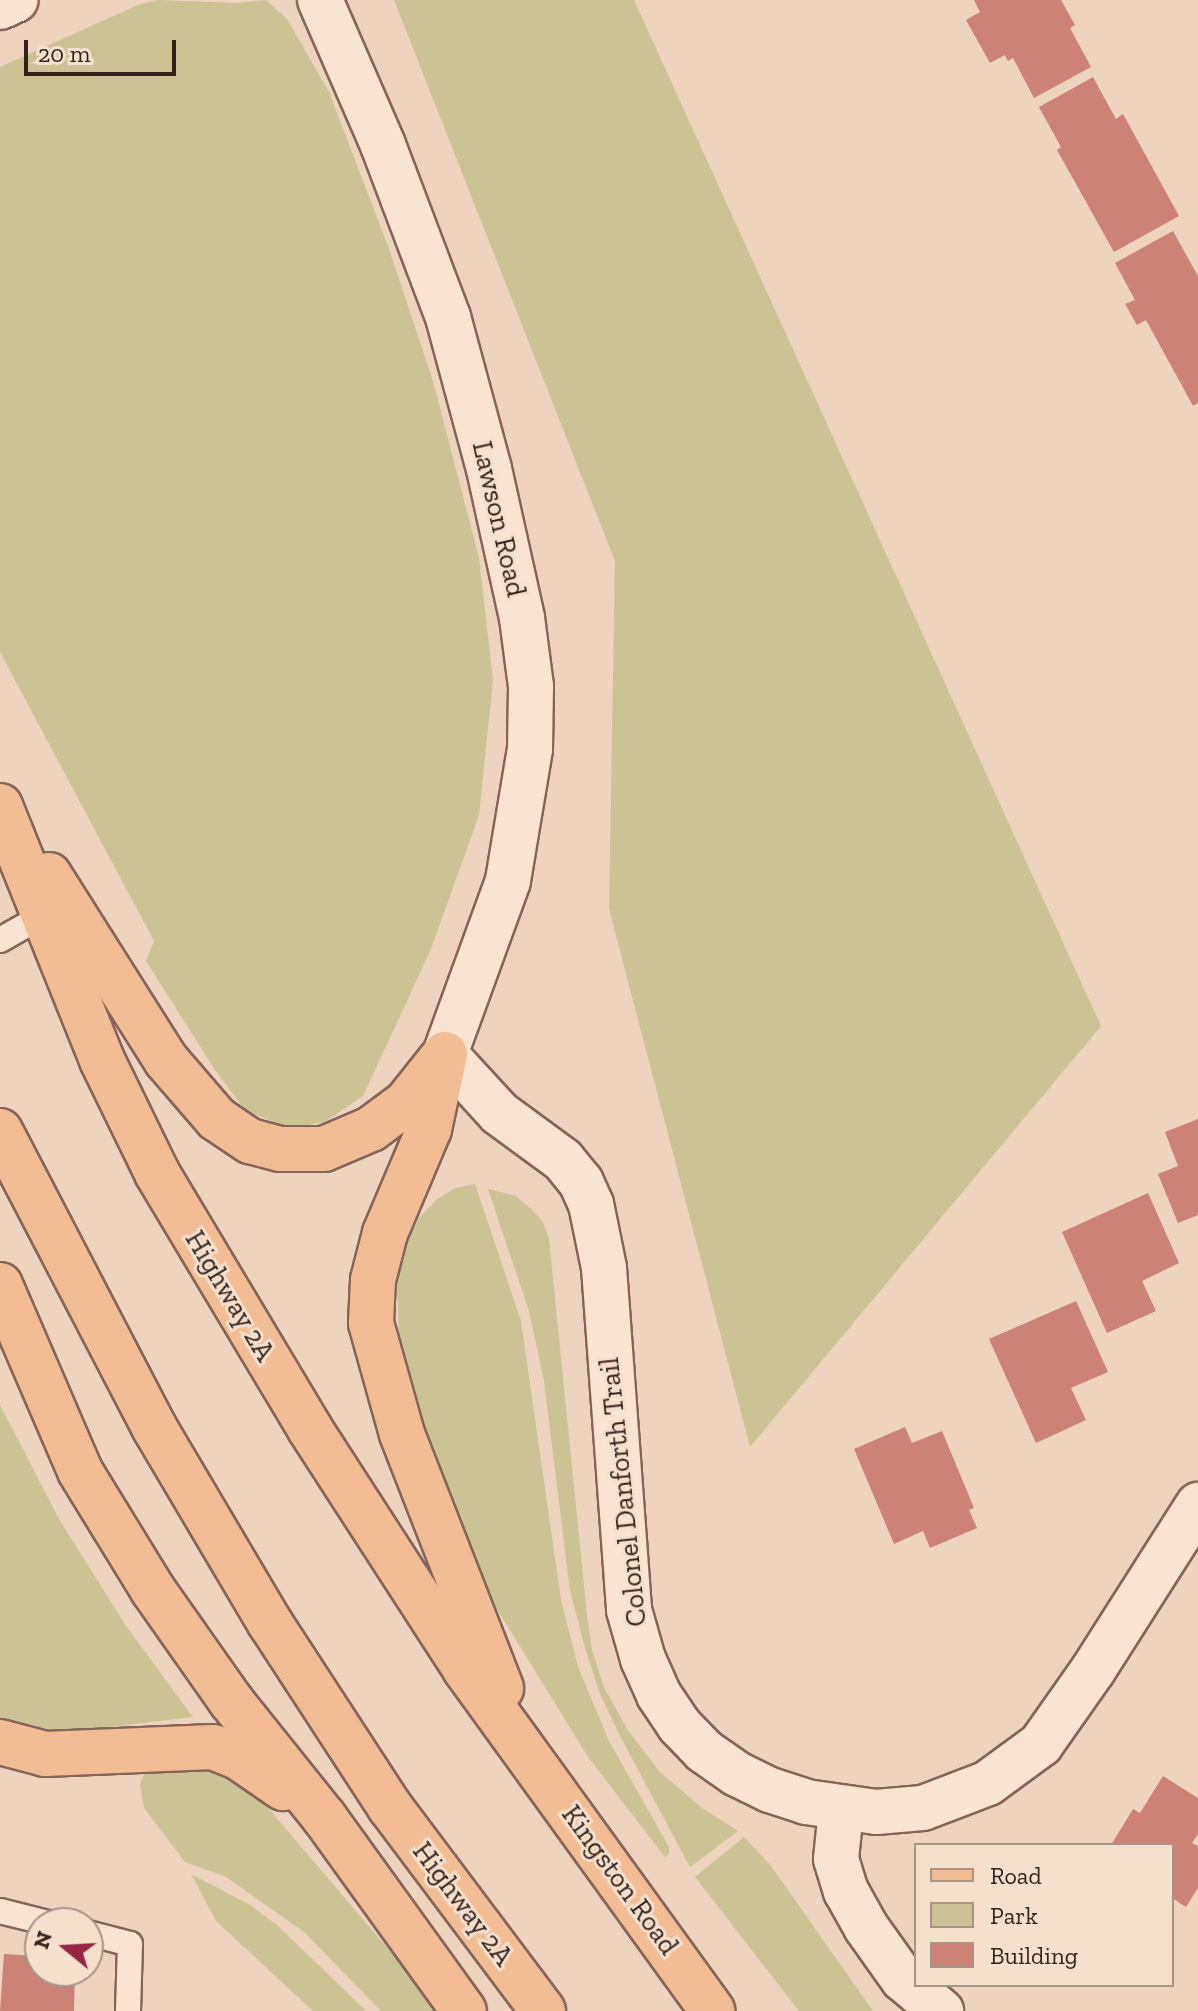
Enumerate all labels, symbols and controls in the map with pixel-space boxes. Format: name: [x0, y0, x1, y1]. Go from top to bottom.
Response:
scale bar: [28, 24, 180, 74]
text: 20 m: [38, 39, 90, 68]
street label: Lawson Road: [465, 438, 533, 600]
street label: Highway 2A: [178, 1224, 282, 1368]
street label: Colonel Danforth Trail: [592, 1355, 654, 1629]
street label: Kingston Road: [554, 1799, 686, 1961]
street label: Highway 2A: [405, 1835, 521, 1973]
legend: [914, 1843, 1174, 1987]
text: Road: [990, 1861, 1042, 1890]
text: Park: [990, 1901, 1038, 1930]
north arrow: [24, 1907, 104, 1987]
text: N: [27, 1928, 58, 1952]
text: Building: [990, 1941, 1078, 1970]

